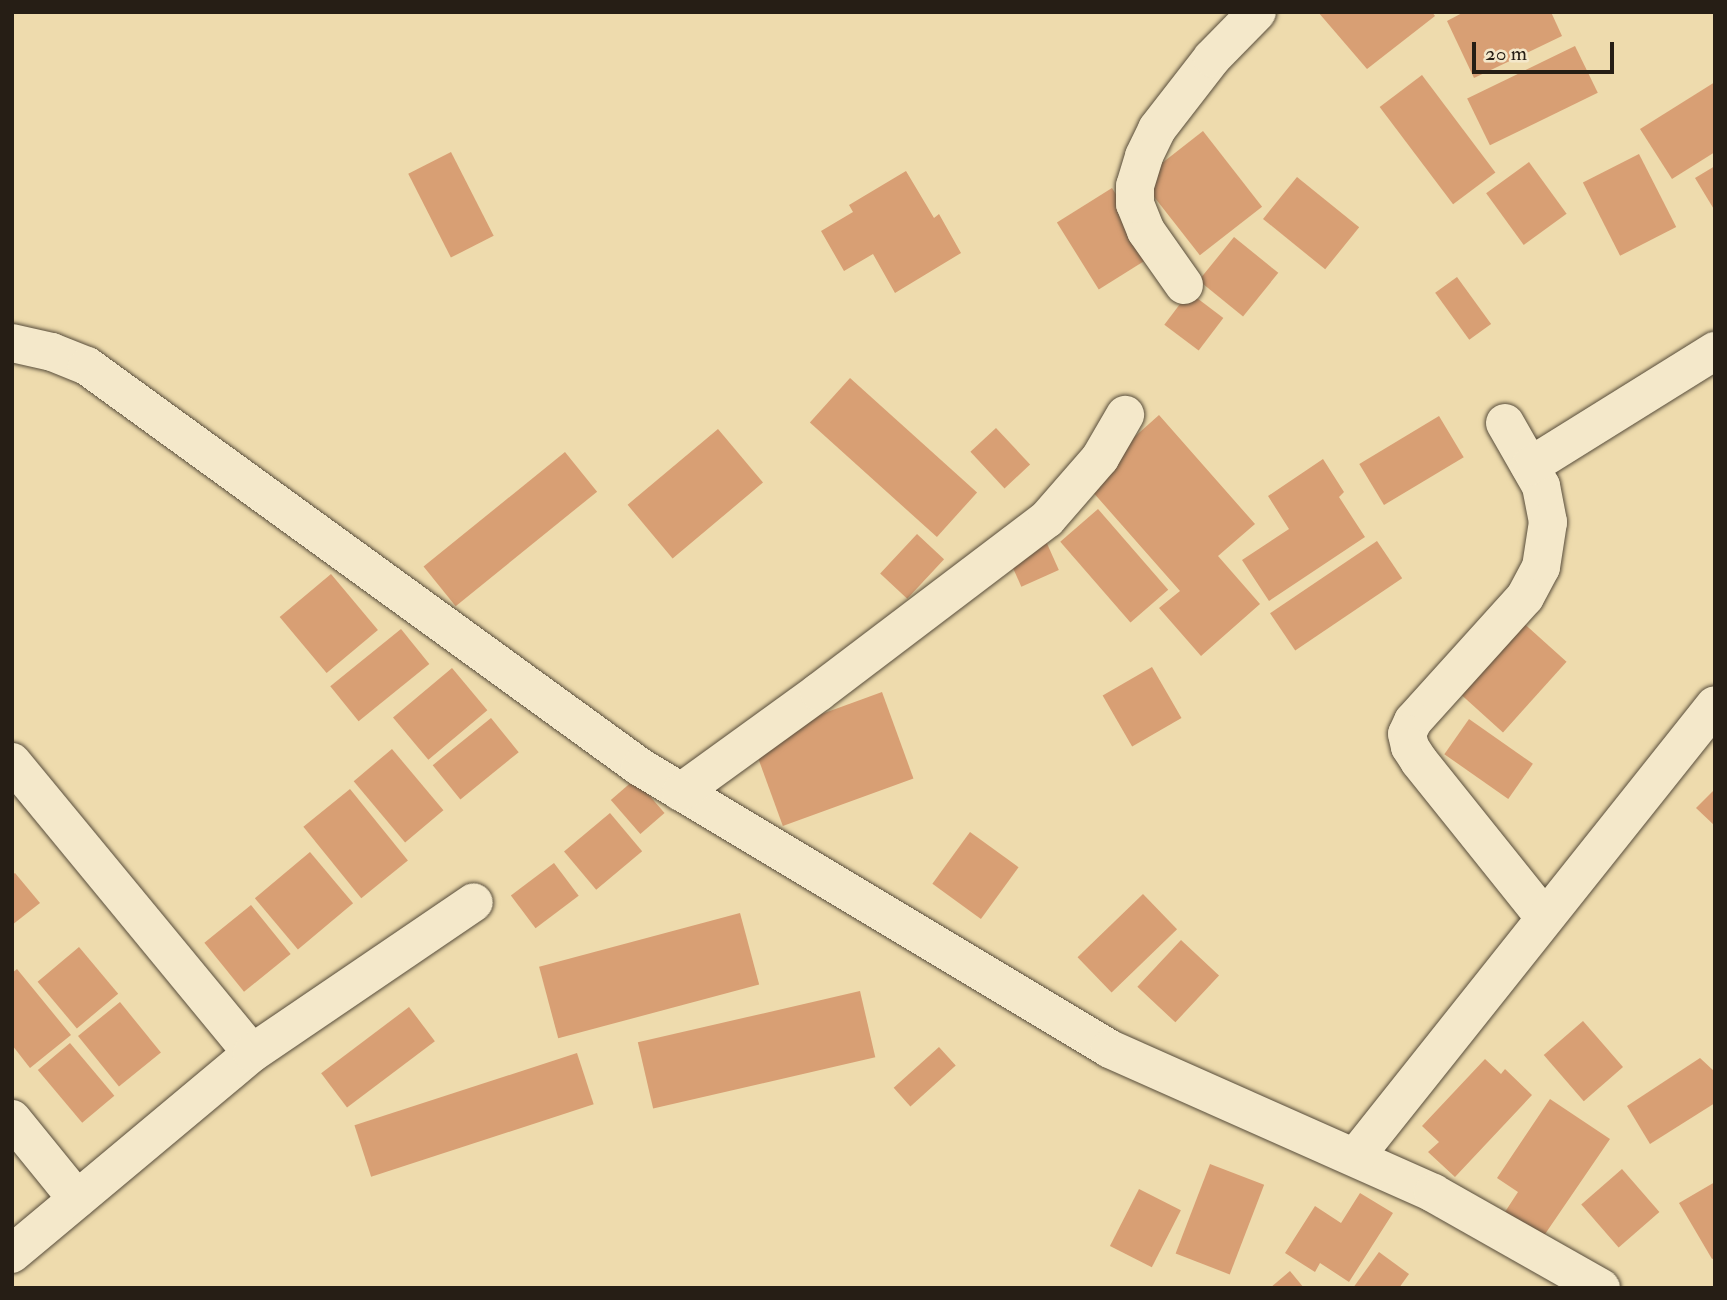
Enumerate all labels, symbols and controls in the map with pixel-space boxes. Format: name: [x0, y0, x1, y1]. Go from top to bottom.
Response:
scale bar: [1475, 28, 1617, 72]
text: 20 m: [1485, 40, 1527, 67]

